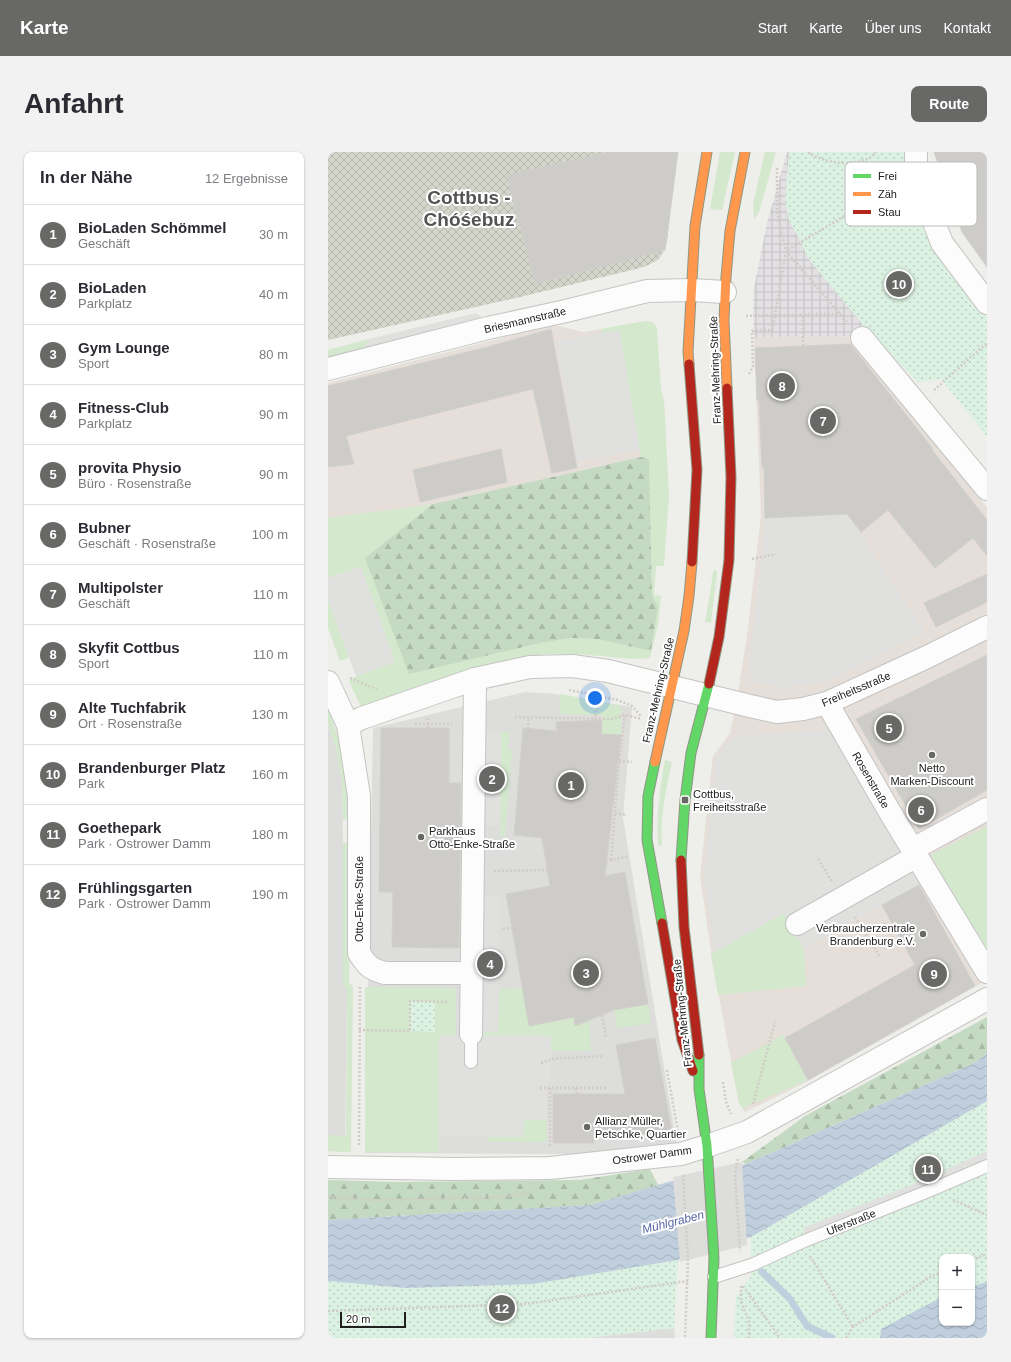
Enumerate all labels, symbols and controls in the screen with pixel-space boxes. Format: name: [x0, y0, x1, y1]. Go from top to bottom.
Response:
text: Karte: [20, 17, 69, 38]
text: Start: [758, 20, 787, 36]
text: Karte: [809, 20, 843, 36]
text: Über uns: [865, 20, 922, 36]
text: Kontakt: [944, 20, 991, 36]
button: Route: [911, 86, 987, 122]
text: Anfahrt: [24, 88, 124, 119]
legend: [845, 162, 977, 226]
text: In der Nähe: [40, 168, 133, 187]
text: Frei: [878, 170, 897, 182]
text: 12 Ergebnisse: [205, 171, 288, 186]
district label: Cottbus - Chóśebuz: [424, 187, 514, 230]
text: Zäh: [878, 188, 897, 200]
text: Stau: [878, 206, 901, 218]
text: BioLaden Schömmel: [78, 219, 226, 236]
text: 1: [49, 227, 57, 242]
text: 30 m: [259, 227, 288, 242]
text: Geschäft: [78, 236, 130, 251]
pin: 10: [886, 269, 912, 299]
text: BioLaden: [78, 279, 146, 296]
text: 2: [49, 287, 57, 302]
text: 40 m: [259, 287, 288, 302]
text: Parkplatz: [78, 296, 132, 311]
street label: Briesmannstraße: [483, 305, 567, 335]
street label: Franz-Mehring-Straße: [707, 316, 723, 424]
text: Gym Lounge: [78, 339, 170, 356]
text: 3: [49, 347, 57, 362]
text: 80 m: [259, 347, 288, 362]
text: Sport: [78, 356, 109, 371]
pin: 8: [769, 371, 795, 401]
text: Fitness-Club: [78, 399, 169, 416]
pin: 7: [810, 406, 836, 436]
text: 4: [49, 407, 57, 422]
text: 90 m: [259, 407, 288, 422]
text: Parkplatz: [78, 416, 132, 431]
text: provita Physio: [78, 459, 181, 476]
text: 5: [49, 467, 57, 482]
text: 90 m: [259, 467, 288, 482]
text: Büro · Rosenstraße: [78, 476, 191, 491]
text: Bubner: [78, 519, 131, 536]
text: 6: [49, 527, 57, 542]
text: 100 m: [252, 527, 288, 542]
text: Geschäft · Rosenstraße: [78, 536, 216, 551]
text: Multipolster: [78, 579, 163, 596]
text: 7: [49, 587, 57, 602]
text: 110 m: [253, 587, 288, 602]
text: Geschäft: [78, 596, 130, 611]
street label: Franz-Mehring-Straße: [640, 636, 676, 744]
text: Skyfit Cottbus: [78, 639, 180, 656]
text: 8: [49, 647, 57, 662]
text: 110 m: [253, 647, 288, 662]
text: Sport: [78, 656, 109, 671]
street label: Freiheitsstraße: [820, 669, 892, 709]
your location: [585, 688, 605, 708]
text: Alte Tuchfabrik: [78, 699, 186, 716]
text: 9: [49, 707, 57, 722]
text: 130 m: [252, 707, 288, 722]
pin: 5: [876, 713, 902, 743]
text: Ort · Rosenstraße: [78, 716, 182, 731]
street label: Rosenstraße: [850, 750, 892, 810]
marker: Netto Marken-Discount: [927, 750, 937, 760]
text: Brandenburger Platz: [78, 759, 226, 776]
place label: Netto Marken-Discount: [890, 762, 974, 787]
pin: 2: [479, 764, 505, 794]
text: 10: [46, 767, 60, 782]
text: 160 m: [252, 767, 288, 782]
pin: 1: [558, 770, 584, 800]
text: Park: [78, 776, 105, 791]
place label: Cottbus, Freiheitsstraße: [693, 788, 766, 813]
marker: Cottbus, Freiheitsstraße: [680, 795, 690, 805]
pin: 6: [908, 795, 934, 825]
text: Goethepark: [78, 819, 161, 836]
place label: Parkhaus Otto-Enke-Straße: [429, 825, 515, 850]
text: 11: [46, 827, 60, 842]
text: 180 m: [252, 827, 288, 842]
marker: Parkhaus Otto-Enke-Straße: [416, 832, 426, 842]
text: Park · Ostrower Damm: [78, 836, 211, 851]
street label: Otto-Enke-Straße: [353, 856, 365, 942]
text: Frühlingsgarten: [78, 879, 192, 896]
text: 12: [46, 887, 60, 902]
text: 190 m: [252, 887, 288, 902]
text: Park · Ostrower Damm: [78, 896, 211, 911]
place label: Verbraucherzentrale Brandenburg e.V.: [816, 922, 915, 947]
marker: Verbraucherzentrale Brandenburg e.V.: [918, 929, 928, 939]
pin: 4: [477, 949, 503, 979]
pin: 3: [573, 958, 599, 988]
street label: Franz-Mehring-Straße: [670, 959, 694, 1067]
pin: 9: [921, 959, 947, 989]
place label: Allianz Müller, Petschke, Quartier: [595, 1115, 686, 1140]
marker: Allianz Müller, Petschke, Quartier: [582, 1122, 592, 1132]
street label: Ostrower Damm: [612, 1143, 692, 1167]
pin: 11: [915, 1154, 941, 1184]
water label: Mühlgraben: [641, 1207, 706, 1236]
street label: Uferstraße: [825, 1207, 877, 1237]
map controls: [939, 1254, 975, 1326]
button: +: [939, 1254, 975, 1290]
button: −: [939, 1290, 975, 1326]
pin: 12: [489, 1293, 515, 1323]
scale bar: [340, 1310, 406, 1329]
text: 20 m: [346, 1313, 370, 1325]

